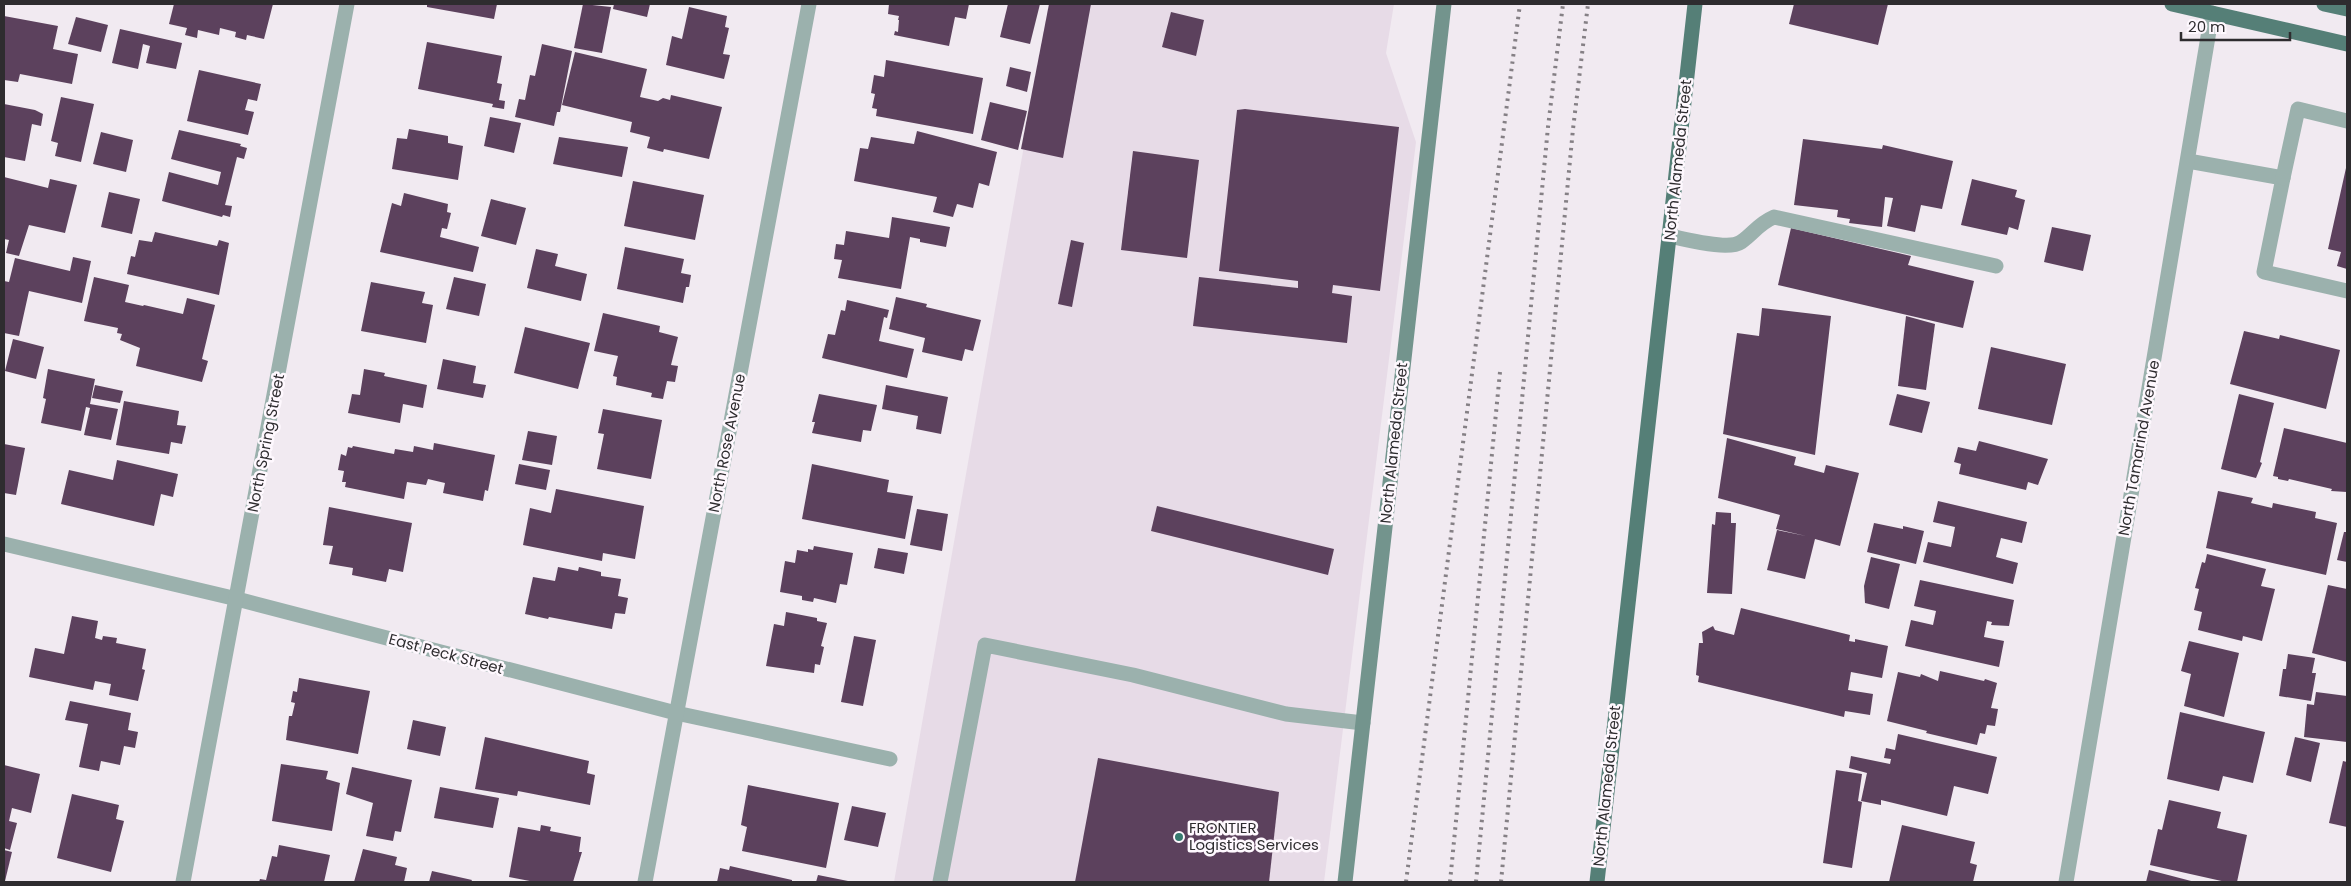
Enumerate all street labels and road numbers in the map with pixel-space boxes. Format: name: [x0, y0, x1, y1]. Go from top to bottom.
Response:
street label: North Alameda Street: [1659, 78, 1696, 241]
street label: North Tamarind Avenue: [2113, 358, 2164, 537]
street label: North Alameda Street: [1375, 361, 1412, 524]
street label: North Spring Street: [242, 372, 289, 514]
street label: North Rose Avenue: [703, 372, 750, 514]
street label: East Peck Street: [386, 628, 506, 679]
street label: North Alameda Street: [1588, 704, 1625, 867]

